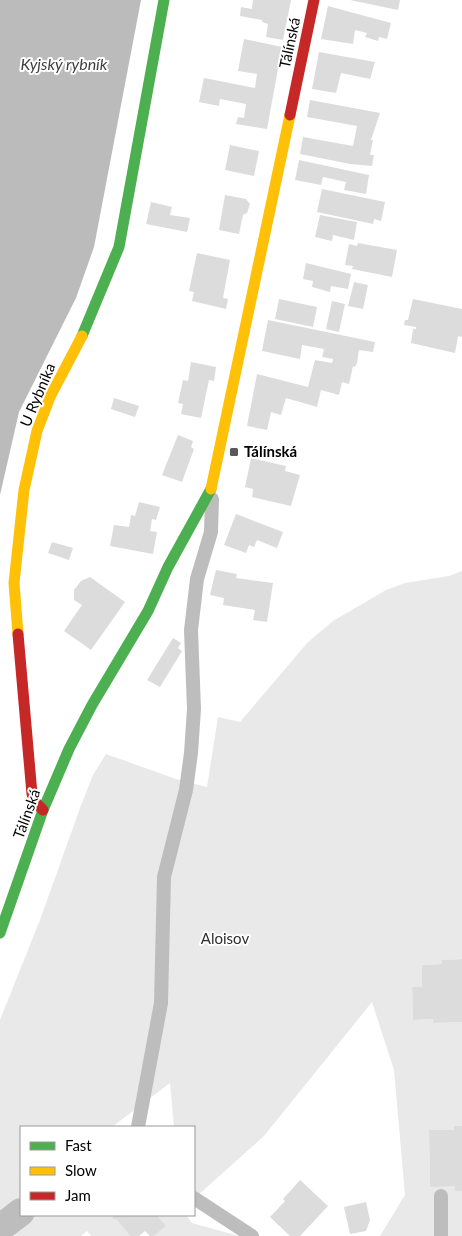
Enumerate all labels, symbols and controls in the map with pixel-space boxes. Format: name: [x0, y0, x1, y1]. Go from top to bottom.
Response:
street label: Tálínská: [275, 16, 303, 70]
water label: Kyjský rybník: [21, 54, 108, 73]
street label: U Rybníka: [16, 360, 59, 429]
place label: Tálínská: [244, 442, 297, 460]
marker: Tálínská: [228, 446, 240, 458]
street label: Tálínská: [9, 786, 43, 841]
park label: Aloisov: [201, 929, 249, 947]
legend: [20, 1126, 195, 1216]
text: Fast: [65, 1136, 92, 1154]
text: Slow: [65, 1161, 97, 1179]
text: Jam: [65, 1186, 91, 1204]

